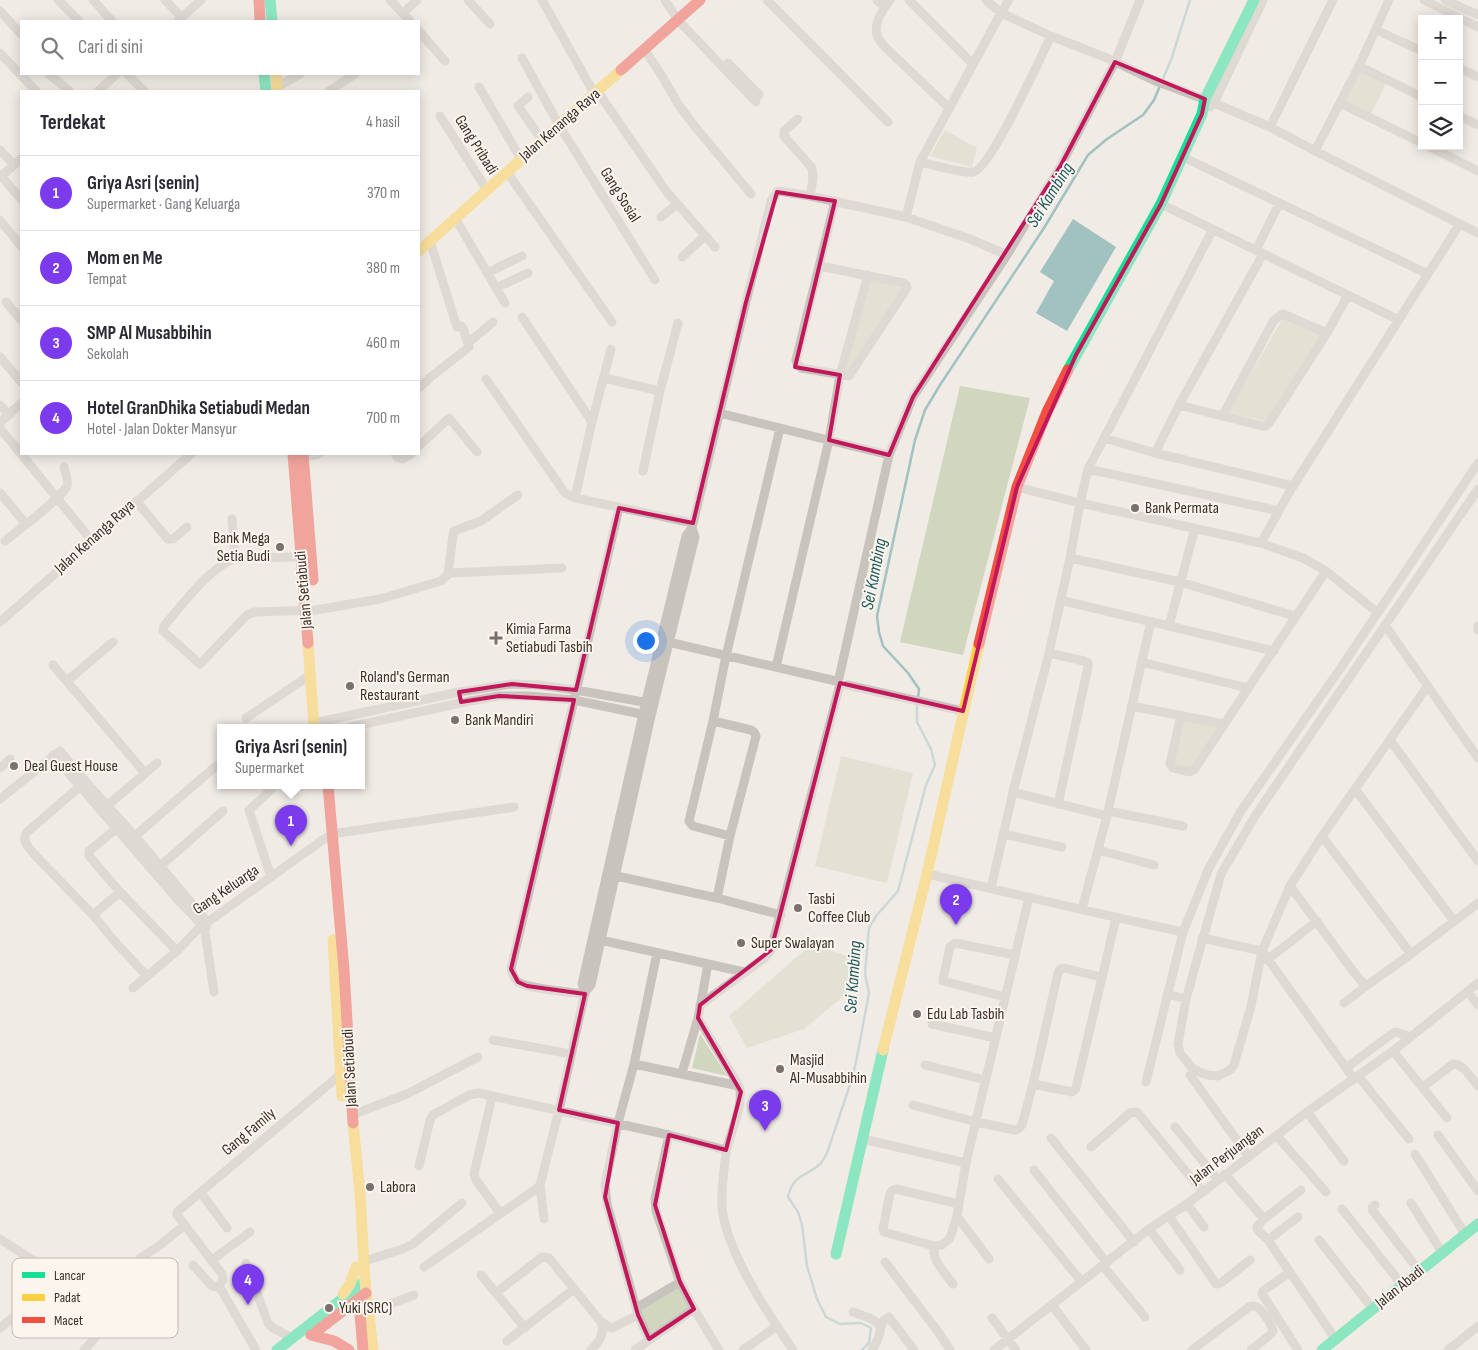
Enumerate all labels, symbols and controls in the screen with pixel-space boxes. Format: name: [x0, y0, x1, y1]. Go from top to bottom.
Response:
map controls: [1418, 15, 1463, 150]
button: +: [1418, 15, 1463, 60]
search box: [20, 20, 420, 75]
icon: search: [38, 34, 66, 62]
text: Cari di sini: [78, 36, 143, 59]
button: −: [1418, 60, 1463, 105]
street label: Jalan Kenanga Raya: [515, 85, 605, 166]
button: layers: [1418, 105, 1463, 150]
text: Terdekat: [40, 110, 106, 135]
street label: Gang Pribadi: [450, 112, 502, 178]
text: 4 hasil: [366, 113, 400, 132]
water label: Sei Kambing: [1022, 158, 1078, 231]
street label: Gang Sosial: [596, 164, 644, 226]
text: Griya Asri (senin): [87, 172, 199, 195]
text: 1: [53, 184, 59, 203]
text: 370 m: [367, 184, 400, 203]
text: Supermarket · Gang Keluarga: [87, 195, 240, 214]
text: Mom en Me: [87, 247, 163, 270]
text: 2: [52, 259, 60, 278]
text: 380 m: [366, 259, 400, 278]
text: Tempat: [87, 270, 127, 289]
text: SMP Al Musabbihin: [87, 322, 212, 345]
text: 3: [52, 334, 60, 353]
text: 460 m: [366, 334, 400, 353]
text: Sekolah: [87, 345, 129, 364]
text: Hotel GranDhika Setiabudi Medan: [87, 397, 310, 420]
text: 4: [52, 409, 60, 428]
text: 700 m: [367, 409, 400, 428]
text: Hotel · Jalan Dokter Mansyur: [87, 420, 237, 439]
street label: Jalan Kenanga Raya: [50, 496, 139, 579]
place label: Bank Permata: [1145, 499, 1219, 518]
marker: Bank Permata: [1129, 502, 1141, 514]
place label: Bank Mega Setia Budi: [213, 529, 270, 566]
water label: Sei Kambing: [857, 536, 891, 612]
marker: Bank Mega Setia Budi: [274, 541, 286, 553]
street label: Jalan Setiabudi: [291, 550, 317, 631]
place label: Kimia Farma Setiabudi Tasbih: [506, 620, 593, 657]
your location: [633, 628, 659, 654]
marker: Kimia Farma Setiabudi Tasbih: [490, 632, 502, 644]
place label: Roland's German Restaurant: [360, 668, 450, 705]
marker: Roland's German Restaurant: [344, 680, 356, 692]
place label: Bank Mandiri: [465, 711, 534, 730]
marker: Bank Mandiri: [449, 714, 461, 726]
popup: [217, 724, 365, 789]
text: Griya Asri (senin): [235, 736, 347, 759]
place label: Deal Guest House: [24, 757, 118, 776]
text: Supermarket: [235, 759, 304, 778]
marker: Deal Guest House: [8, 760, 20, 772]
pin: 1: [275, 805, 307, 846]
street label: Gang Keluarga: [189, 861, 263, 919]
pin: 2: [940, 884, 972, 925]
place label: Tasbi Coffee Club: [808, 890, 871, 927]
marker: Tasbi Coffee Club: [792, 902, 804, 914]
place label: Super Swalayan: [751, 934, 834, 953]
marker: Super Swalayan: [735, 937, 747, 949]
water label: Sei Kambing: [840, 939, 866, 1014]
place label: Edu Lab Tasbih: [927, 1005, 1004, 1024]
marker: Edu Lab Tasbih: [911, 1008, 923, 1020]
street label: Jalan Setiabudi: [338, 1028, 362, 1109]
place label: Masjid Al-Musabbihin: [789, 1051, 867, 1088]
marker: Masjid Al-Musabbihin: [774, 1063, 786, 1075]
pin: 3: [749, 1090, 781, 1131]
street label: Gang Family: [218, 1104, 280, 1160]
street label: Jalan Perjuangan: [1186, 1121, 1268, 1190]
place label: Labora: [380, 1178, 416, 1197]
marker: Labora: [364, 1181, 376, 1193]
legend: [12, 1258, 178, 1338]
street label: Jalan Abadi: [1371, 1262, 1428, 1313]
pin: 4: [232, 1264, 264, 1305]
text: Lancar: [54, 1267, 85, 1284]
text: Padat: [54, 1289, 81, 1306]
place label: Yuki (SRC): [339, 1299, 392, 1318]
marker: Yuki (SRC): [323, 1302, 335, 1314]
text: Macet: [54, 1312, 83, 1329]

